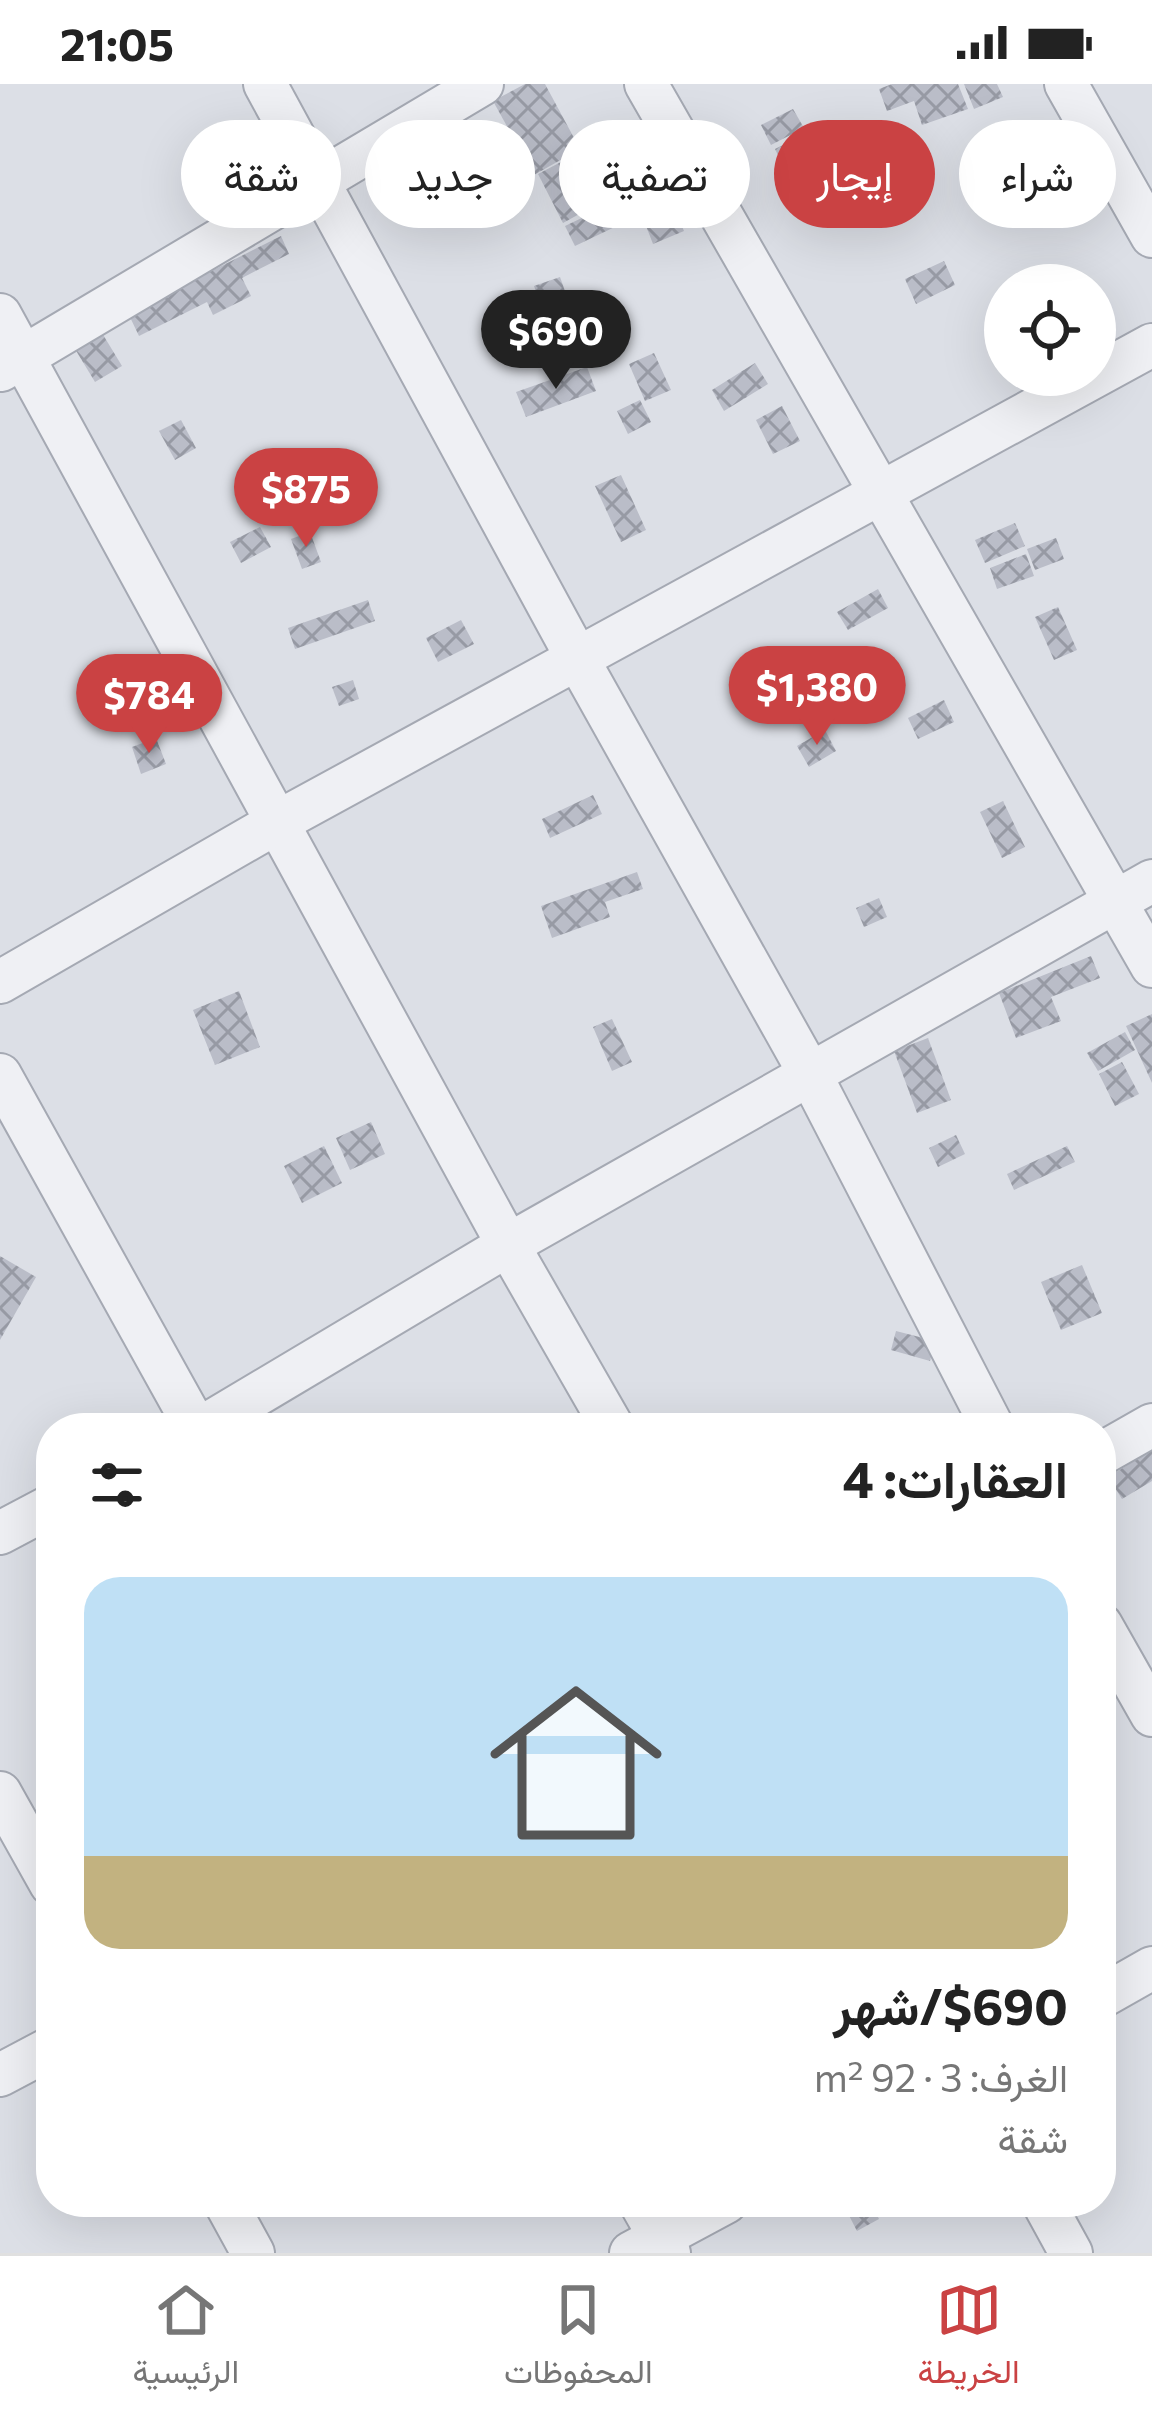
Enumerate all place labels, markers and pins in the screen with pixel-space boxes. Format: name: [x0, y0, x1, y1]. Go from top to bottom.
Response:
pin: $690: [485, 290, 627, 392]
pin: $875: [235, 448, 377, 550]
pin: $1,380: [719, 646, 915, 748]
pin: $784: [78, 654, 220, 756]

